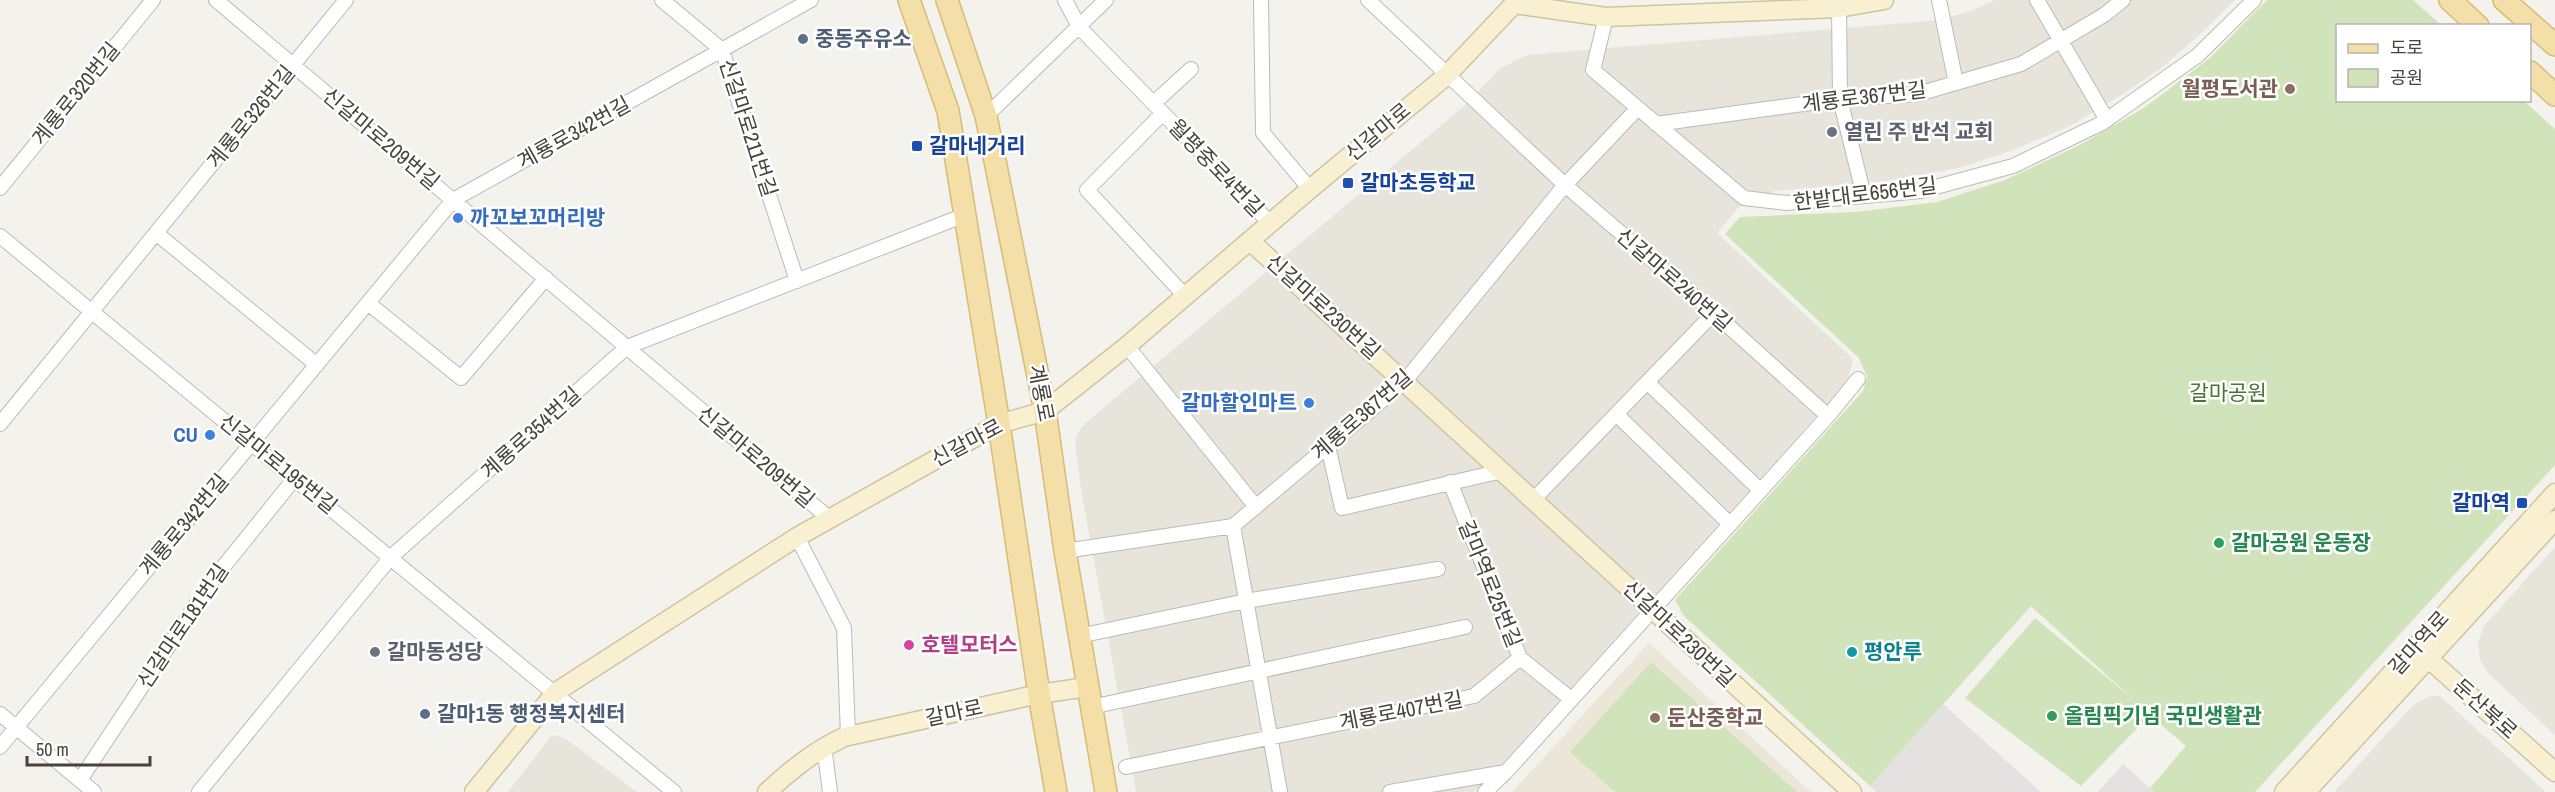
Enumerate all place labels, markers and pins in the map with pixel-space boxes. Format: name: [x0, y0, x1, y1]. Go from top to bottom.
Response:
place label: 중동주유소: [815, 24, 912, 53]
marker: 중동주유소: [796, 32, 810, 46]
place label: 월평도서관: [2181, 74, 2278, 103]
marker: 월평도서관: [2283, 82, 2297, 96]
place label: 열린 주 반석 교회: [1844, 117, 1994, 146]
marker: 열린 주 반석 교회: [1825, 125, 1839, 139]
place label: 갈마네거리: [929, 131, 1026, 160]
marker: 갈마네거리: [910, 139, 924, 153]
place label: 갈마초등학교: [1360, 168, 1476, 197]
marker: 갈마초등학교: [1341, 176, 1355, 190]
place label: 까꼬보꼬머리방: [470, 203, 605, 232]
marker: 까꼬보꼬머리방: [451, 211, 465, 225]
place label: 갈마할인마트: [1181, 388, 1297, 417]
marker: 갈마할인마트: [1302, 396, 1316, 410]
place label: CU: [173, 420, 198, 449]
marker: CU: [203, 428, 217, 442]
place label: 갈마역: [2452, 488, 2510, 517]
marker: 갈마역: [2515, 496, 2529, 510]
place label: 갈마공원 운동장: [2231, 528, 2371, 557]
marker: 갈마공원 운동장: [2212, 536, 2226, 550]
place label: 호텔모터스: [921, 630, 1018, 659]
place label: 갈마동성당: [387, 637, 484, 666]
place label: 평안루: [1864, 637, 1922, 666]
marker: 호텔모터스: [902, 638, 916, 652]
marker: 갈마동성당: [368, 645, 382, 659]
marker: 평안루: [1845, 645, 1859, 659]
place label: 갈마1동 행정복지센터: [437, 699, 625, 728]
place label: 올림픽기념 국민생활관: [2064, 701, 2262, 730]
place label: 둔산중학교: [1667, 703, 1764, 732]
marker: 갈마1동 행정복지센터: [418, 707, 432, 721]
marker: 올림픽기념 국민생활관: [2045, 709, 2059, 723]
marker: 둔산중학교: [1648, 711, 1662, 725]

